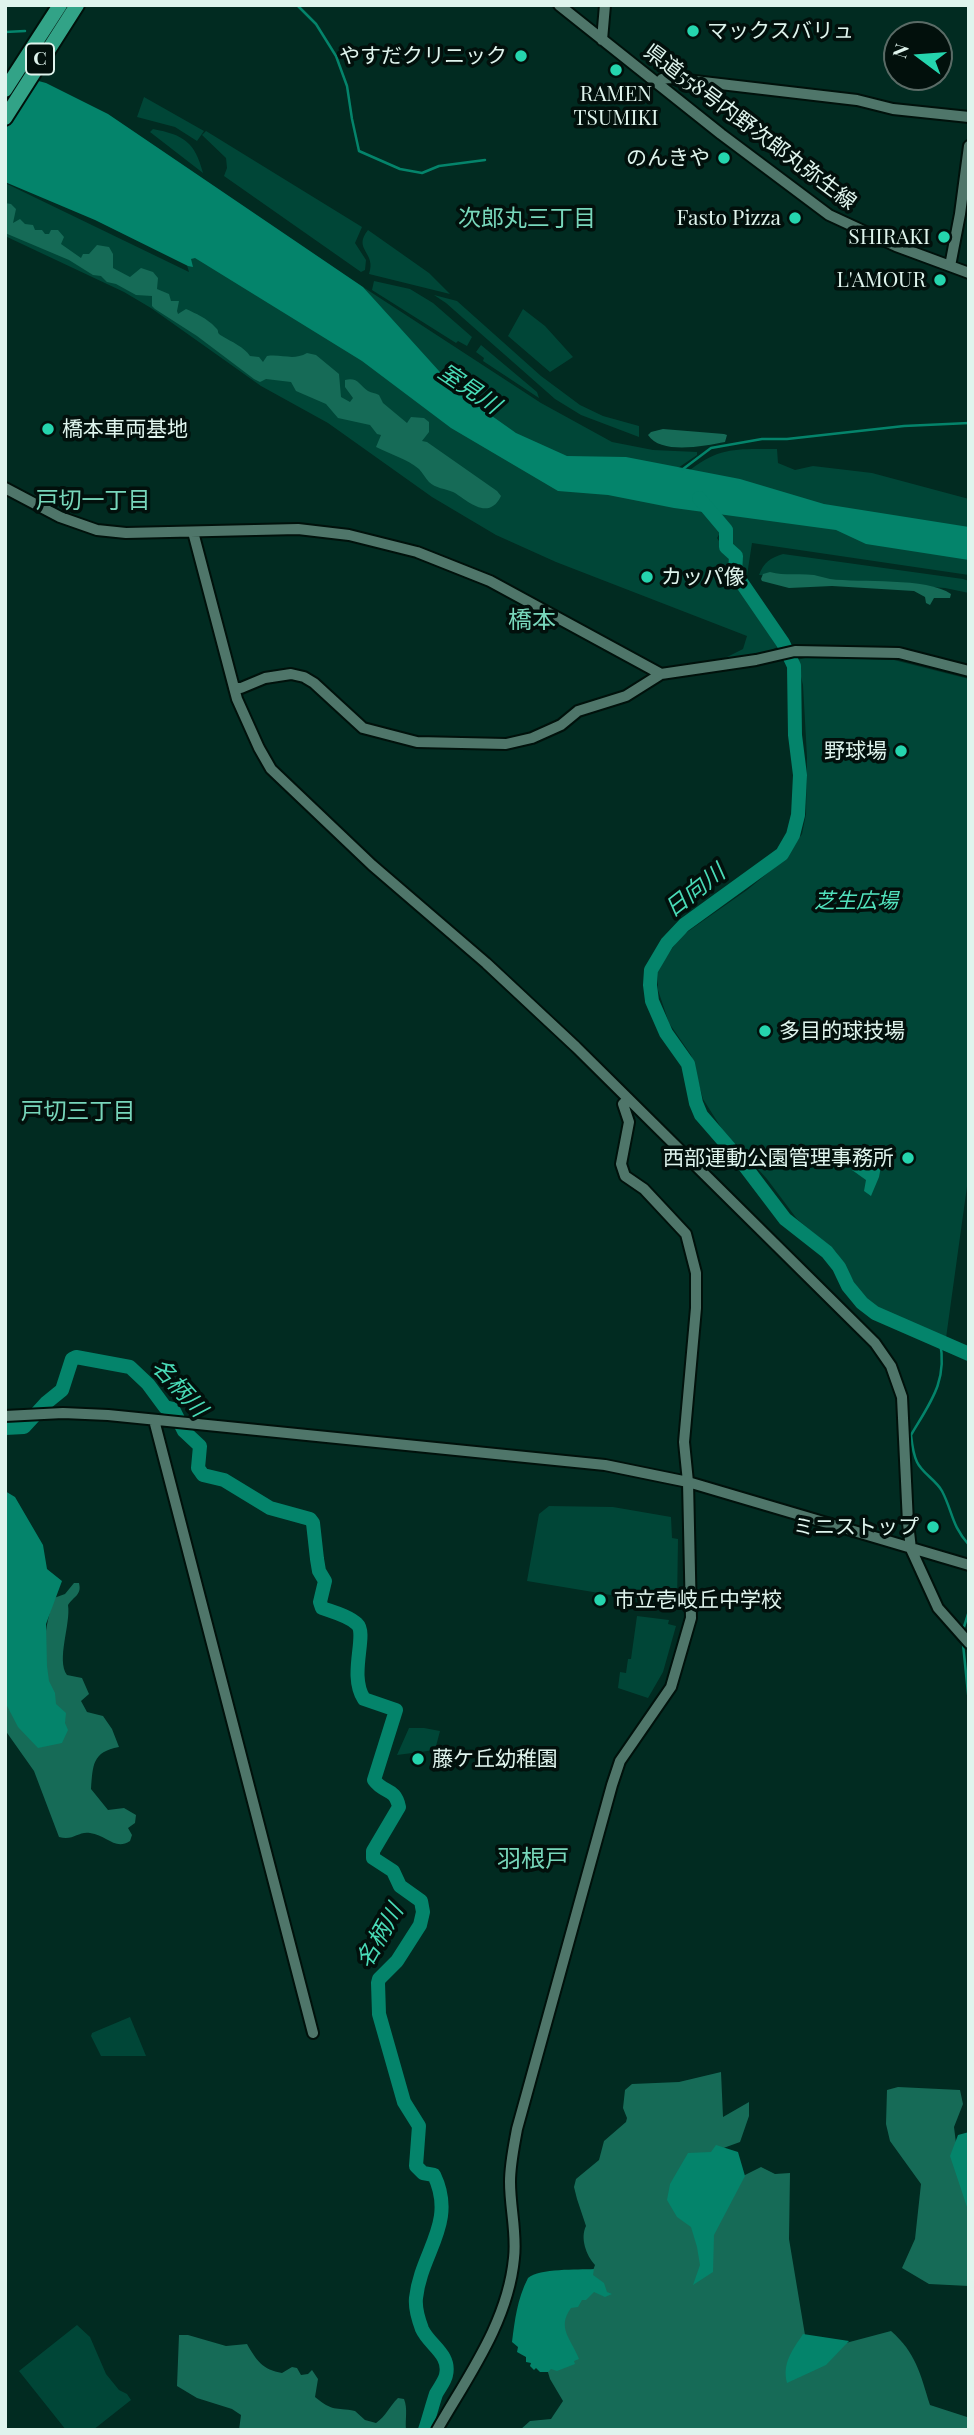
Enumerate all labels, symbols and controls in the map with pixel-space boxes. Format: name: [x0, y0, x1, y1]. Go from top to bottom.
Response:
place label: マックスバリュ: [707, 18, 854, 44]
north arrow: [883, 21, 953, 91]
marker: マックスバリュ: [685, 23, 701, 39]
street label: 県道558号内野次郎丸弥生線: [639, 39, 861, 215]
text: N: [885, 41, 914, 61]
place label: やすだクリニック: [339, 43, 507, 69]
road number: C: [26, 44, 54, 74]
marker: やすだクリニック: [513, 48, 529, 64]
marker: RAMEN TSUMIKI: [608, 62, 624, 78]
place label: RAMEN TSUMIKI: [574, 81, 658, 131]
place label: のんきや: [626, 145, 710, 171]
marker: のんきや: [716, 150, 732, 166]
district label: 次郎丸三丁目: [458, 205, 596, 233]
place label: Fasto Pizza: [676, 205, 781, 231]
marker: Fasto Pizza: [787, 210, 803, 226]
place label: SHIRAKI: [848, 224, 930, 250]
marker: SHIRAKI: [936, 229, 952, 245]
place label: L'AMOUR: [836, 267, 926, 293]
marker: L'AMOUR: [932, 272, 948, 288]
water label: 室見川: [433, 358, 505, 420]
place label: 橋本車両基地: [62, 416, 188, 442]
marker: 橋本車両基地: [40, 421, 56, 437]
district label: 戸切一丁目: [36, 487, 150, 515]
place label: カッパ像: [661, 564, 745, 590]
marker: カッパ像: [639, 569, 655, 585]
district label: 橋本: [508, 607, 556, 635]
place label: 野球場: [824, 738, 887, 764]
marker: 野球場: [893, 743, 909, 759]
water label: 日向川: [659, 859, 731, 923]
park label: 芝生広場: [814, 888, 898, 914]
place label: 多目的球技場: [779, 1018, 905, 1044]
marker: 多目的球技場: [757, 1023, 773, 1039]
district label: 戸切三丁目: [21, 1098, 135, 1126]
place label: 西部運動公園管理事務所: [663, 1145, 894, 1171]
marker: 西部運動公園管理事務所: [900, 1150, 916, 1166]
water label: 名柄川: [146, 1353, 212, 1423]
place label: ミニストップ: [793, 1514, 919, 1540]
marker: ミニストップ: [925, 1519, 941, 1535]
place label: 市立壱岐丘中学校: [614, 1587, 782, 1613]
marker: 市立壱岐丘中学校: [592, 1592, 608, 1608]
place label: 藤ケ丘幼稚園: [432, 1746, 558, 1772]
marker: 藤ケ丘幼稚園: [410, 1751, 426, 1767]
district label: 羽根戸: [497, 1846, 569, 1874]
water label: 名柄川: [351, 1899, 409, 1973]

